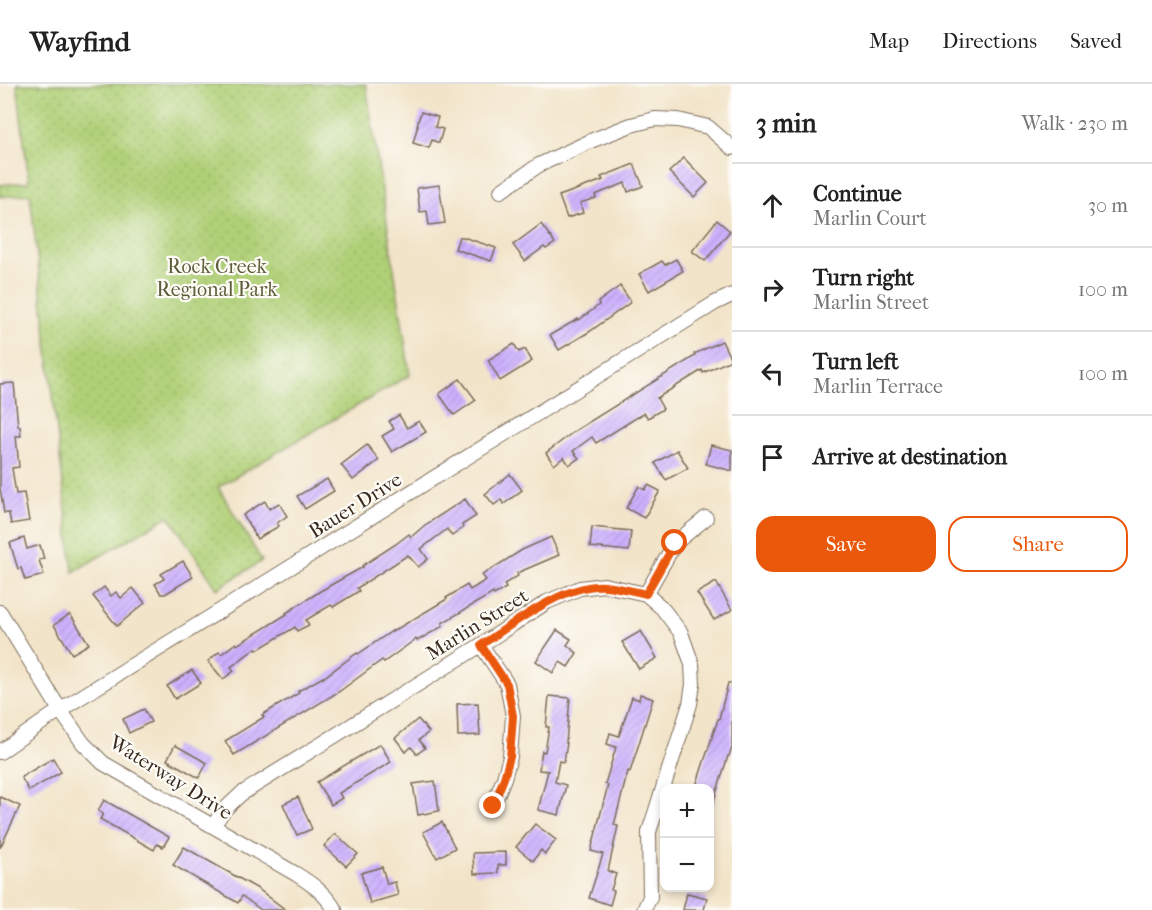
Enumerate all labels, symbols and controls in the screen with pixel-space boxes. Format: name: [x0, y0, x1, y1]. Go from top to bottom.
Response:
text: Wayfind: [30, 25, 130, 58]
text: Map: [869, 29, 909, 53]
text: Directions: [942, 29, 1037, 53]
text: Saved: [1070, 29, 1122, 53]
text: 3 min: [756, 108, 817, 139]
text: Walk · 230 m: [1022, 112, 1128, 135]
text: Continue: [813, 181, 902, 207]
icon: ahead: [756, 189, 789, 222]
text: 30 m: [1088, 194, 1128, 217]
text: Marlin Court: [813, 207, 927, 230]
park label: Rock Creek Regional Park: [156, 255, 278, 301]
text: Turn right: [813, 265, 914, 291]
icon: right: [756, 273, 789, 306]
text: 100 m: [1078, 278, 1128, 301]
text: Marlin Street: [813, 291, 929, 314]
text: Turn left: [813, 349, 899, 375]
icon: left: [756, 357, 789, 390]
text: 100 m: [1078, 362, 1128, 385]
text: Marlin Terrace: [813, 375, 943, 398]
icon: arrive: [756, 441, 789, 474]
text: Arrive at destination: [813, 444, 1007, 470]
street label: Bauer Drive: [305, 468, 406, 543]
button: Save: [756, 516, 936, 572]
button: Share: [948, 516, 1128, 572]
route start: [661, 529, 687, 555]
street label: Marlin Street: [422, 584, 533, 665]
street label: Waterway Drive: [104, 730, 237, 824]
map controls: [660, 784, 714, 892]
button: +: [660, 784, 714, 838]
route end: [479, 792, 505, 818]
button: −: [660, 838, 714, 892]

